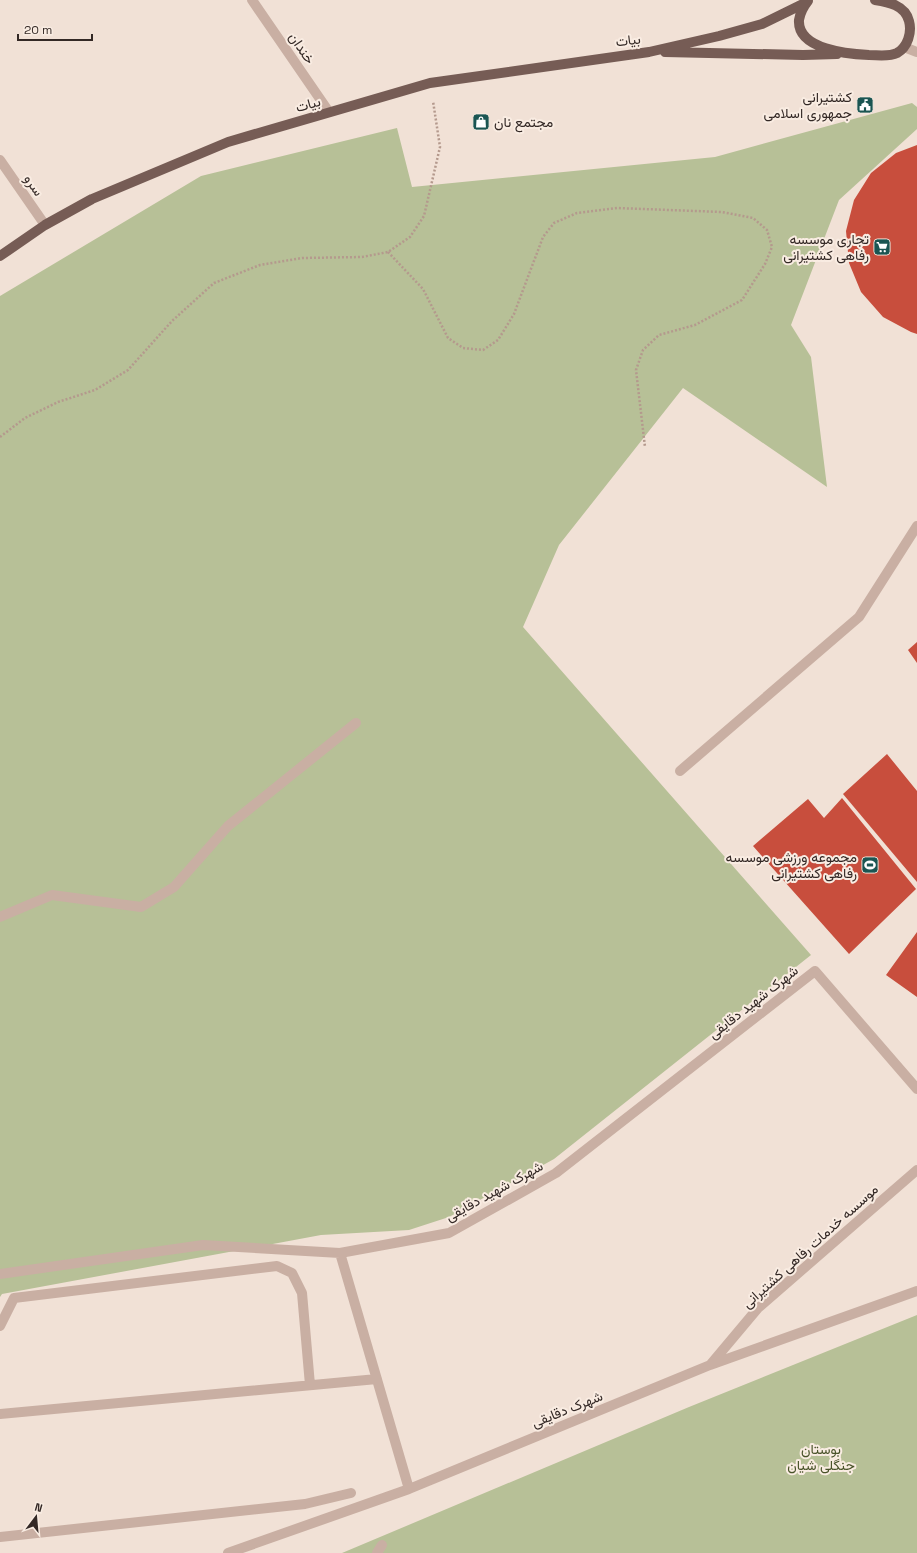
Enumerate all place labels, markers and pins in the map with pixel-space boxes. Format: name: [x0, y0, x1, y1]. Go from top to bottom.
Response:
place label: کشتیرانی جمهوری اسلامی: [764, 88, 852, 122]
public building icon: کشتیرانی جمهوری اسلامی: [855, 95, 875, 115]
shop icon: مجتمع نان: [471, 112, 491, 132]
place label: مجتمع نان: [494, 113, 553, 133]
place label: تجاری موسسه رفاهی کشتیرانی: [783, 230, 869, 264]
supermarket icon: تجاری موسسه رفاهی کشتیرانی: [872, 237, 892, 257]
place label: مجموعه ورزشی موسسه رفاهی کشتیرانی: [726, 848, 857, 882]
sports icon: مجموعه ورزشی موسسه رفاهی کشتیرانی: [860, 855, 880, 875]

